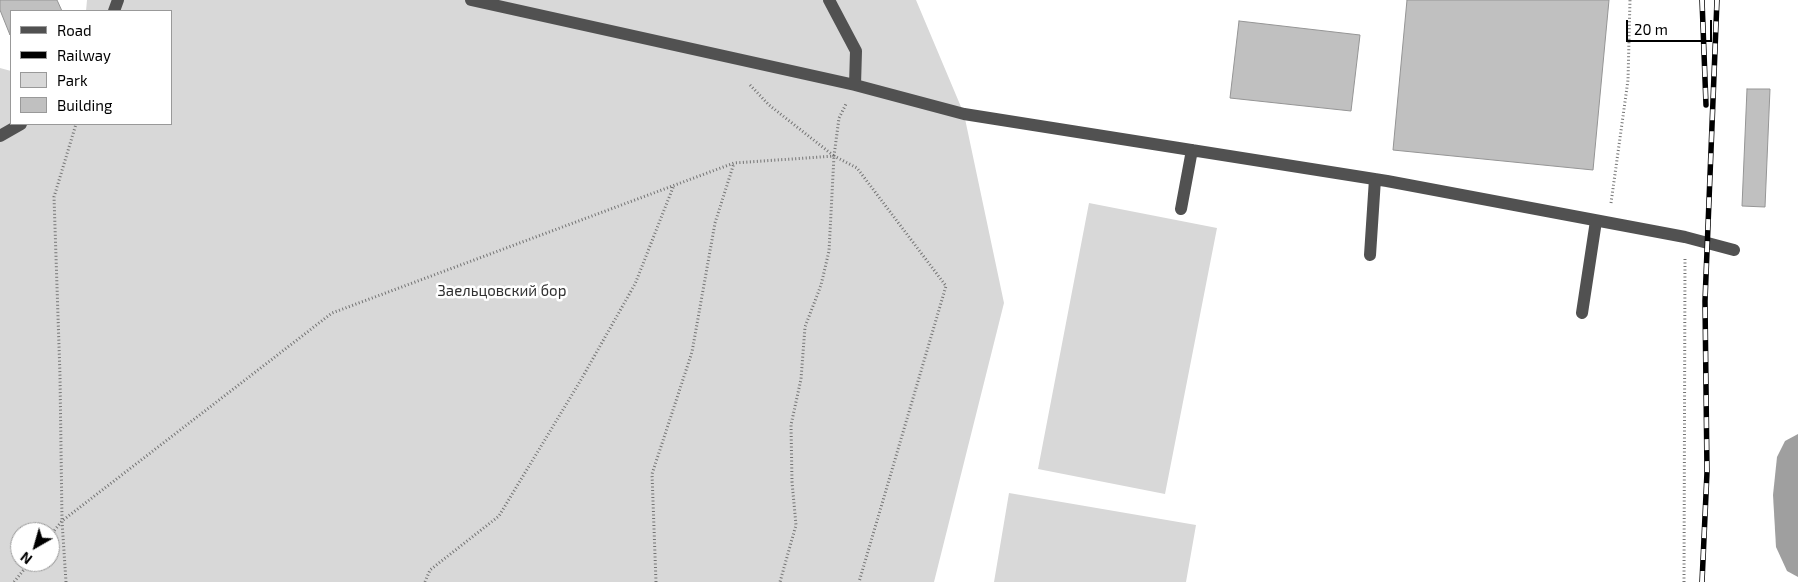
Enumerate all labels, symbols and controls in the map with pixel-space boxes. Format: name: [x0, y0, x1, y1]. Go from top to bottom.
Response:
legend: [10, 10, 172, 125]
scale bar: [1628, 10, 1714, 42]
text: 20 m: [1634, 20, 1668, 38]
text: Road: [57, 21, 92, 39]
text: Railway: [57, 46, 111, 64]
text: Park: [57, 71, 88, 89]
text: Building: [57, 96, 112, 114]
park label: Заельцовский бор: [438, 282, 566, 300]
north arrow: [10, 522, 60, 572]
text: N: [17, 549, 35, 568]

